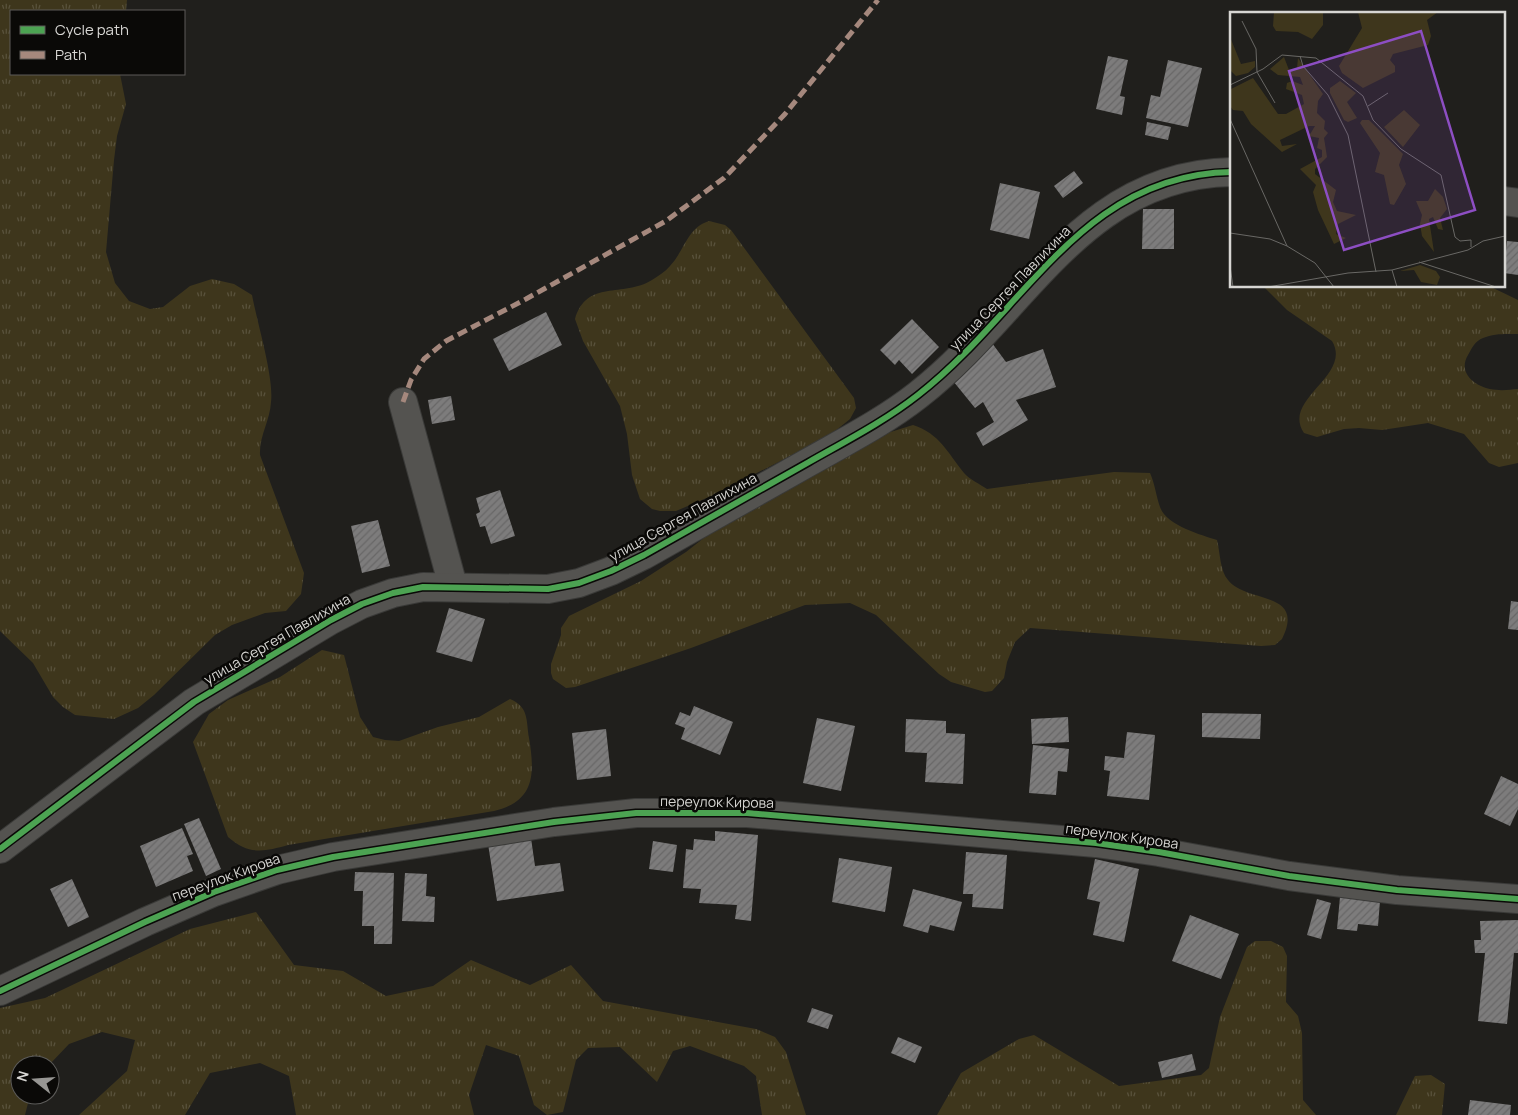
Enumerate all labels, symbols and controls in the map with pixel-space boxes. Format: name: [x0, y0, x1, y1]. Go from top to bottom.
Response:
legend: [10, 10, 185, 75]
inset map: [1230, 12, 1506, 288]
text: Cycle path: [55, 19, 129, 40]
text: Path: [55, 44, 87, 65]
street label: улица Сергея Павлихина: [945, 221, 1074, 354]
street label: улица Сергея Павлихина: [605, 468, 760, 565]
street label: улица Сергея Павлихина: [200, 589, 354, 688]
street label: переулок Кирова: [660, 791, 774, 812]
street label: переулок Кирова: [1064, 818, 1180, 853]
street label: переулок Кирова: [169, 848, 283, 905]
north arrow: [10, 1055, 60, 1105]
text: N: [12, 1068, 33, 1084]

